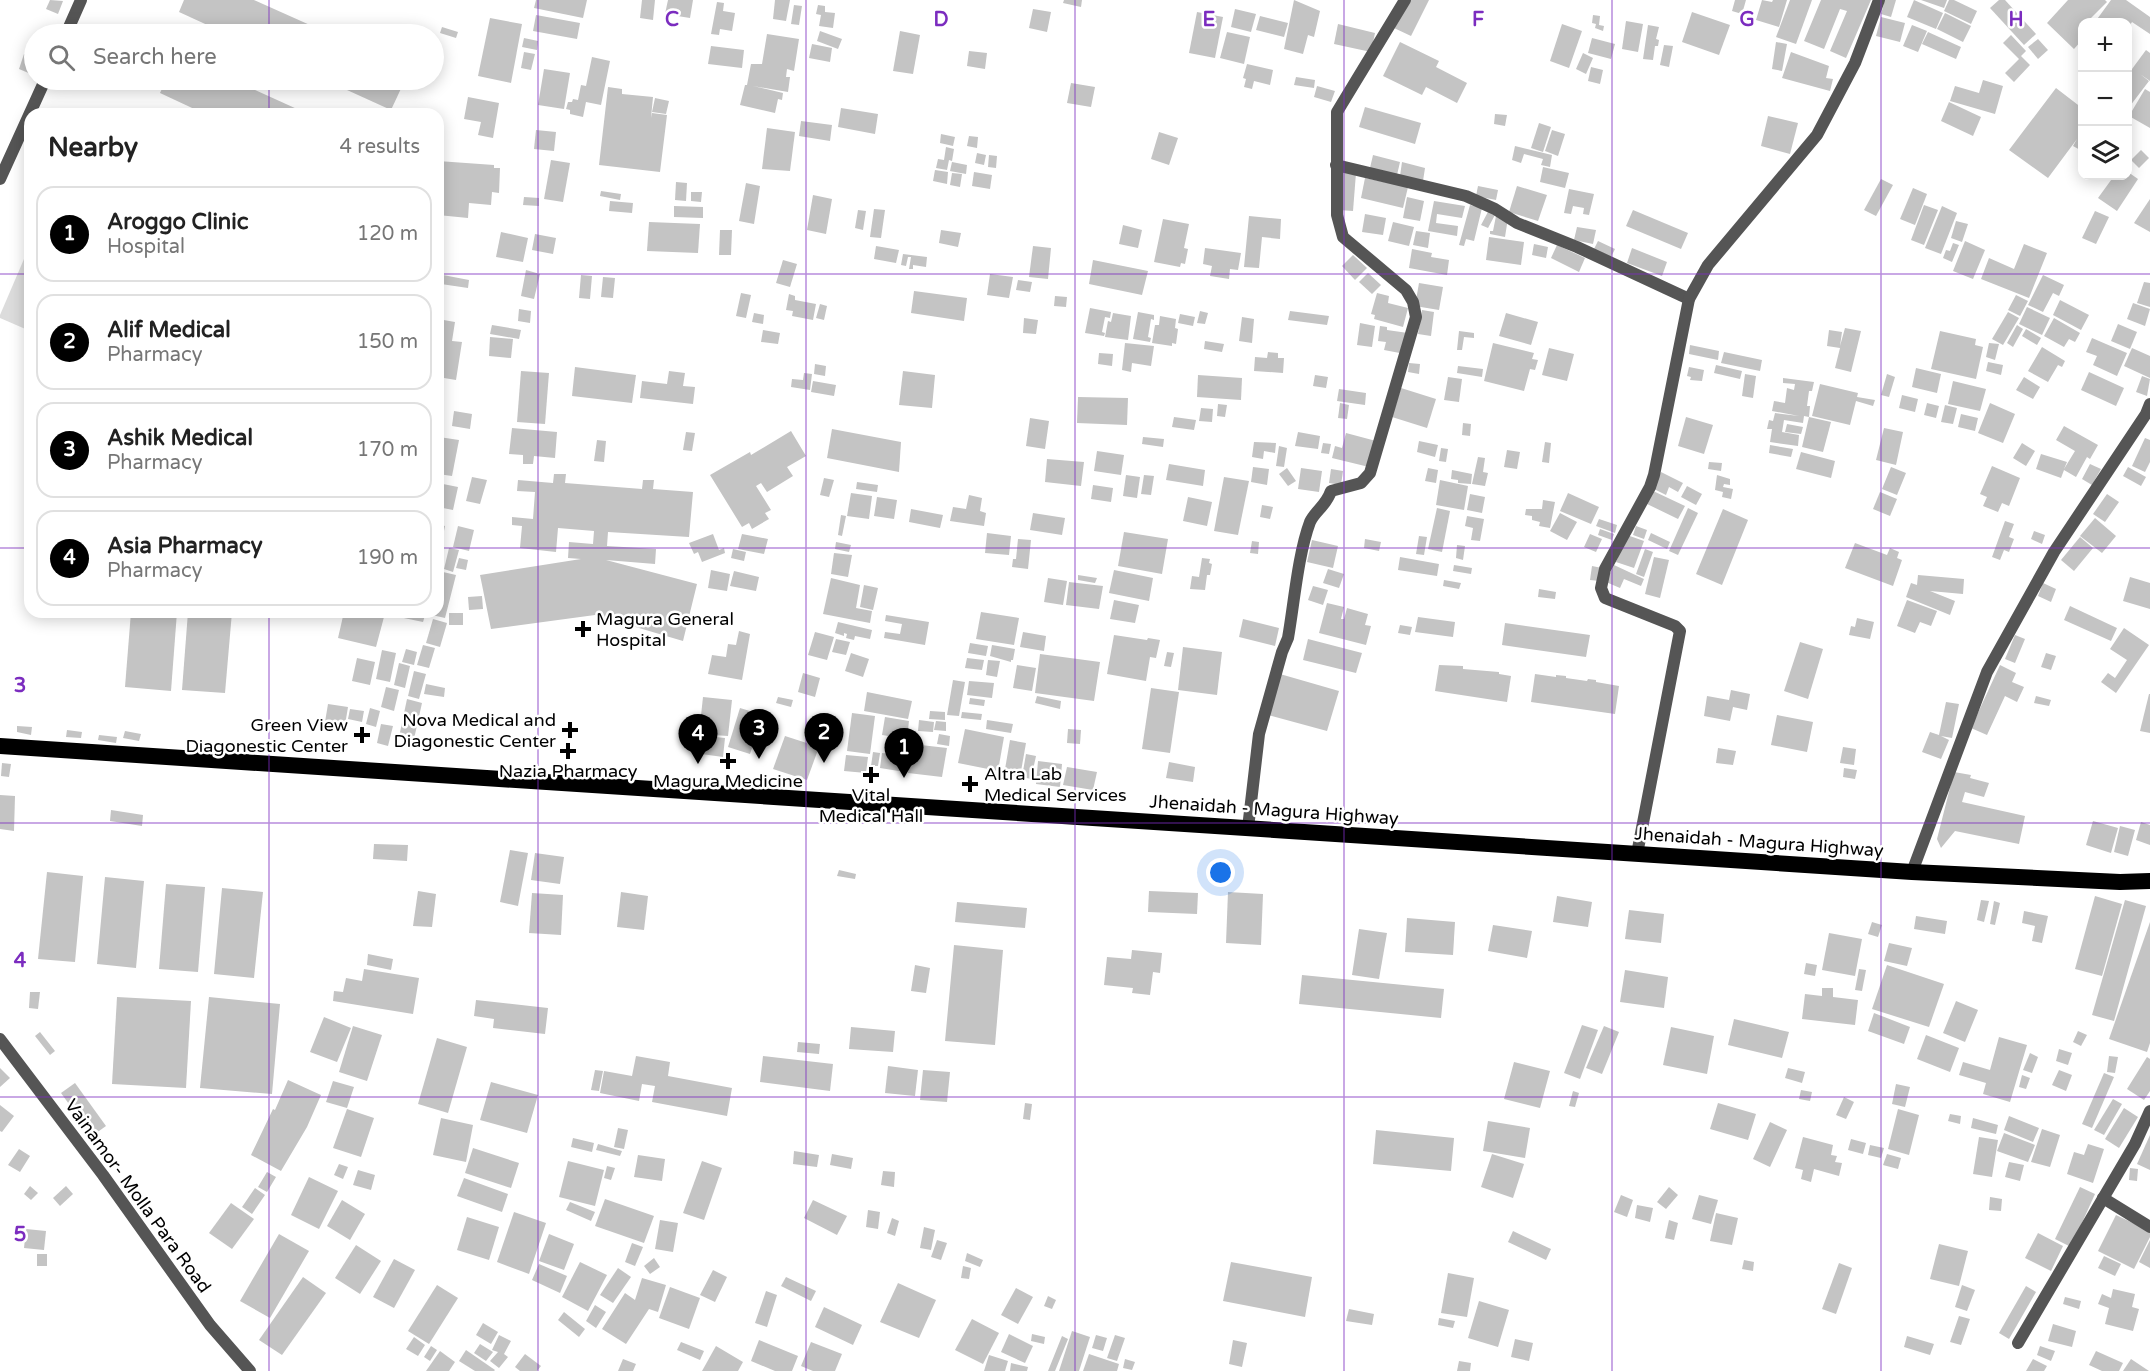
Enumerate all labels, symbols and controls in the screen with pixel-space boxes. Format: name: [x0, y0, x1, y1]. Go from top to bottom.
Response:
text: C: [665, 8, 679, 32]
text: D: [933, 8, 949, 32]
text: E: [1203, 8, 1216, 32]
text: F: [1472, 8, 1484, 32]
text: G: [1739, 8, 1755, 32]
text: H: [2008, 8, 2024, 32]
map controls: [2078, 18, 2132, 180]
button: +: [2078, 18, 2132, 72]
search box: [24, 24, 444, 90]
icon: search: [45, 41, 78, 74]
text: Search here: [93, 44, 217, 70]
button: −: [2078, 72, 2132, 126]
button: layers: [2078, 126, 2132, 180]
text: Nearby: [48, 132, 138, 163]
text: 4 results: [340, 135, 420, 159]
text: Aroggo Clinic: [107, 209, 248, 235]
text: 1: [63, 222, 76, 246]
text: 120 m: [357, 222, 418, 246]
text: Hospital: [107, 235, 185, 259]
text: Alif Medical: [107, 317, 231, 343]
text: 2: [63, 330, 76, 354]
text: 150 m: [357, 330, 418, 354]
text: Pharmacy: [107, 343, 202, 367]
text: Ashik Medical: [107, 425, 253, 451]
text: 3: [63, 438, 76, 462]
text: 170 m: [357, 438, 418, 462]
text: Pharmacy: [107, 451, 202, 475]
text: Asia Pharmacy: [107, 533, 262, 559]
text: 4: [63, 546, 76, 570]
text: 190 m: [357, 546, 418, 570]
text: Pharmacy: [107, 559, 202, 583]
place label: Magura General Hospital: [596, 608, 734, 651]
marker: Magura General Hospital: [574, 620, 592, 638]
text: 3: [14, 674, 26, 698]
place label: Nova Medical and Diagonestic Center: [393, 709, 556, 752]
pin: 3: [740, 710, 778, 759]
place label: Green View Diagonestic Center: [185, 714, 348, 757]
pin: 4: [678, 714, 718, 764]
pin: 2: [804, 714, 844, 763]
marker: Nova Medical and Diagonestic Center: [561, 721, 579, 739]
marker: Green View Diagonestic Center: [353, 726, 371, 744]
pin: 1: [884, 728, 924, 778]
marker: Nazia Pharmacy: [561, 744, 575, 758]
marker: Magura Medicine: [721, 754, 735, 768]
place label: Nazia Pharmacy: [499, 760, 638, 782]
place label: Altra Lab Medical Services: [984, 763, 1127, 806]
marker: Vital Medical Hall: [864, 768, 878, 782]
place label: Magura Medicine: [653, 770, 803, 792]
marker: Altra Lab Medical Services: [961, 775, 979, 793]
place label: Vital Medical Hall: [819, 784, 923, 827]
street label: Jhenaidah - Magura Highway: [1149, 790, 1400, 830]
street label: Jhenaidah - Magura Highway: [1634, 822, 1885, 862]
your location: [1206, 858, 1235, 887]
text: 4: [14, 949, 27, 973]
street label: Vainamor- Molla Para Road: [60, 1095, 216, 1297]
text: 5: [14, 1223, 26, 1247]

